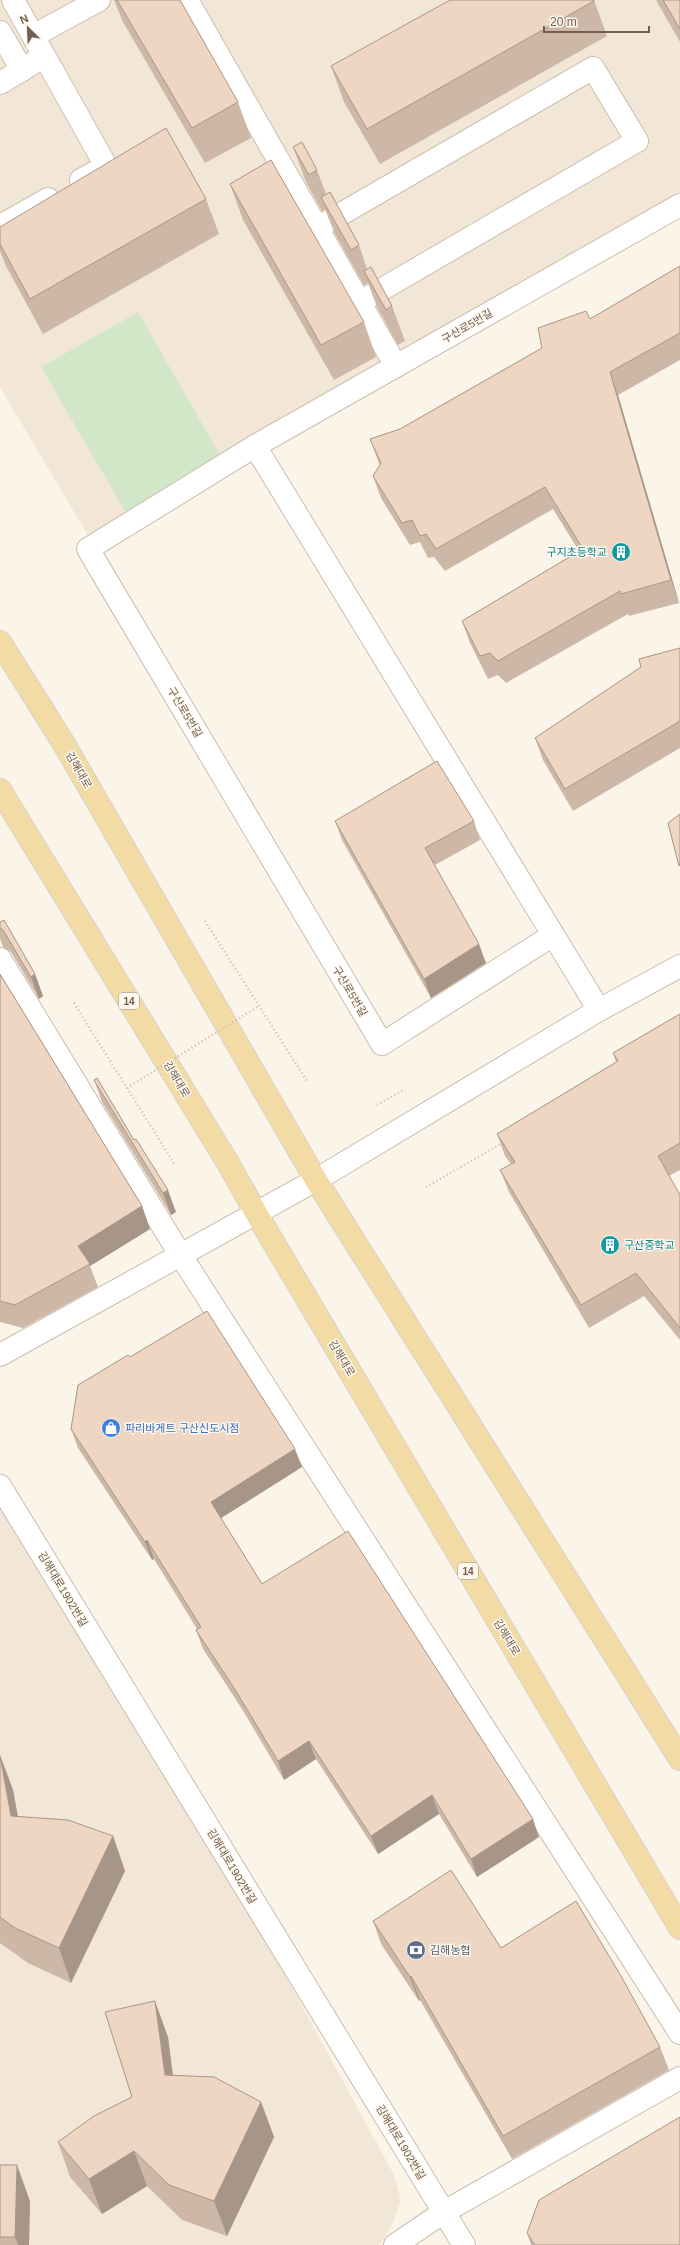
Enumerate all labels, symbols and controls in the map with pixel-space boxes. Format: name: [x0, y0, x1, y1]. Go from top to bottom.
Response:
north arrow: [8, 8, 48, 48]
scale bar: [544, 8, 649, 34]
text: N: [18, 12, 30, 26]
text: 20 m: [550, 15, 577, 29]
street label: 구산로5번길: [439, 307, 495, 345]
building icon: 구지초등학교: [610, 541, 632, 563]
place label: 구지초등학교: [546, 546, 607, 558]
street label: 구산로5번길: [165, 685, 205, 739]
street label: 김해대로: [64, 749, 94, 791]
street label: 구산로5번길: [330, 964, 370, 1018]
road number: 14: [119, 993, 139, 1009]
street label: 김해대로: [161, 1059, 193, 1099]
building icon: 구산중학교: [599, 1234, 621, 1256]
place label: 구산중학교: [624, 1239, 675, 1251]
street label: 김해대로: [326, 1338, 358, 1378]
shop icon: 파리바게트 구산신도시점: [100, 1417, 122, 1439]
place label: 파리바게트 구산신도시점: [125, 1422, 239, 1434]
street label: 김해대로1902번길: [36, 1549, 90, 1629]
road number: 14: [458, 1563, 478, 1579]
street label: 김해대로: [491, 1617, 523, 1657]
street label: 김해대로1902번길: [205, 1826, 259, 1906]
bank icon: 김해농협: [405, 1939, 427, 1961]
place label: 김해농협: [430, 1944, 470, 1956]
street label: 김해대로1902번길: [374, 2102, 428, 2182]

